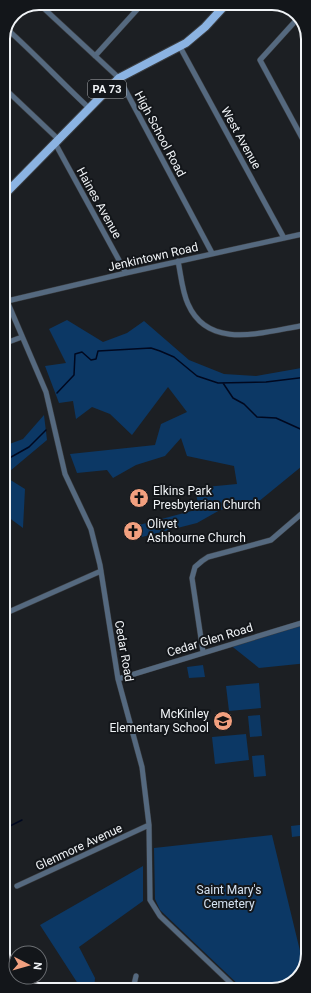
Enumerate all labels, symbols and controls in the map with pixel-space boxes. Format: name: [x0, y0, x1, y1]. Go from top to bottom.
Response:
road number: PA 73: [88, 80, 126, 98]
street label: High School Road: [132, 89, 188, 179]
street label: West Avenue: [218, 104, 264, 172]
street label: Haines Avenue: [74, 165, 124, 241]
street label: Jenkintown Road: [107, 240, 199, 274]
place label: Elkins Park Presbyterian Church: [153, 484, 261, 512]
church icon: Elkins Park Presbyterian Church: [128, 487, 150, 509]
place label: Olivet Ashbourne Church: [147, 517, 246, 545]
church icon: Olivet Ashbourne Church: [122, 520, 144, 542]
street label: Cedar Road: [112, 619, 136, 683]
street label: Cedar Glen Road: [165, 620, 255, 660]
place label: McKinley Elementary School: [109, 707, 209, 735]
school or university icon: McKinley Elementary School: [212, 710, 234, 732]
street label: Glenmore Avenue: [33, 821, 125, 873]
park label: Saint Mary's Cemetery: [197, 883, 261, 911]
north arrow: [8, 945, 48, 985]
text: N: [31, 961, 44, 971]

